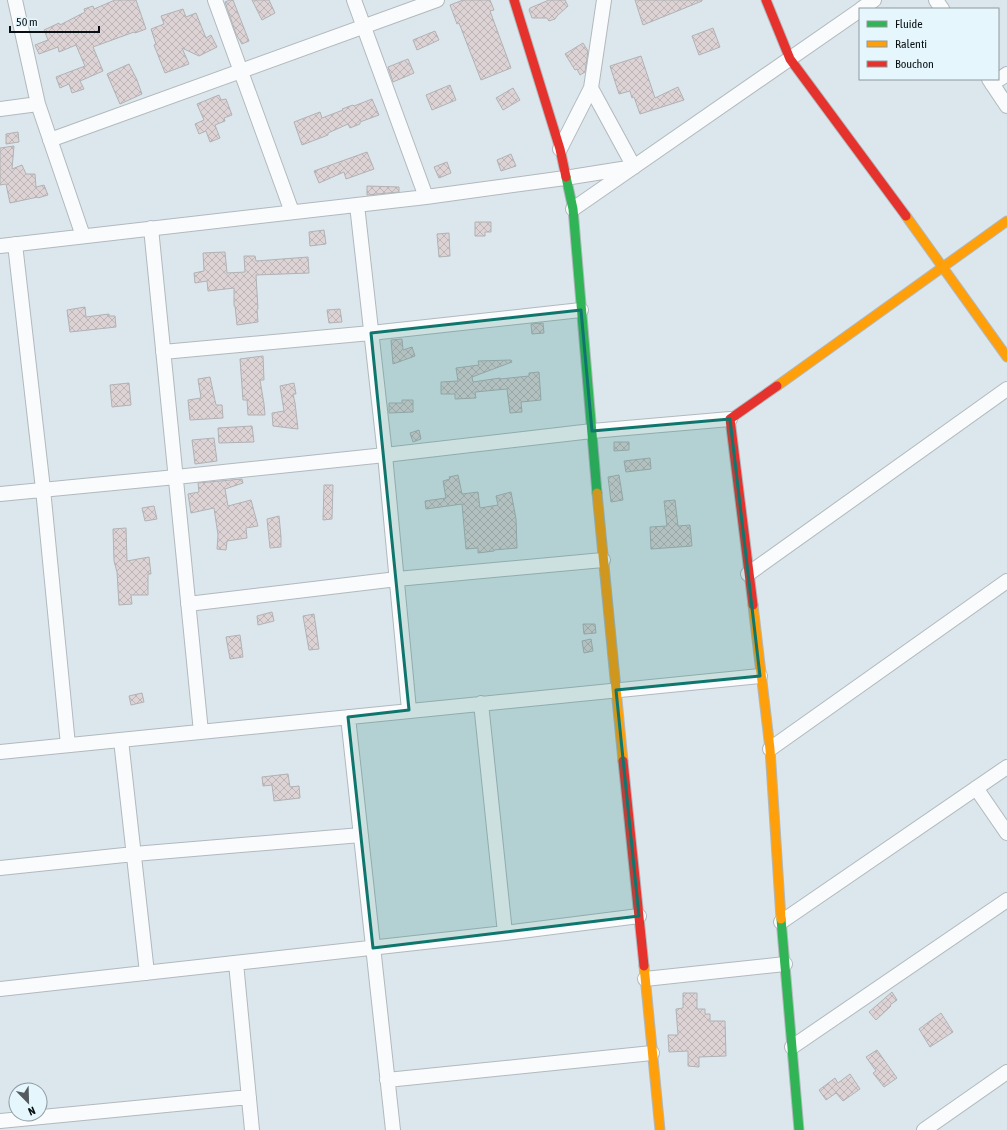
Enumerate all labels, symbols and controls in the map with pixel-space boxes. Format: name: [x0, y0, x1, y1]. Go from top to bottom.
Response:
scale bar: [10, 8, 99, 34]
legend: [859, 8, 999, 80]
text: 50 m: [16, 15, 38, 29]
text: Fluide: [895, 17, 923, 31]
text: Ralenti: [895, 37, 927, 51]
text: Bouchon: [895, 57, 934, 71]
north arrow: [8, 1082, 48, 1122]
text: N: [27, 1104, 37, 1118]

